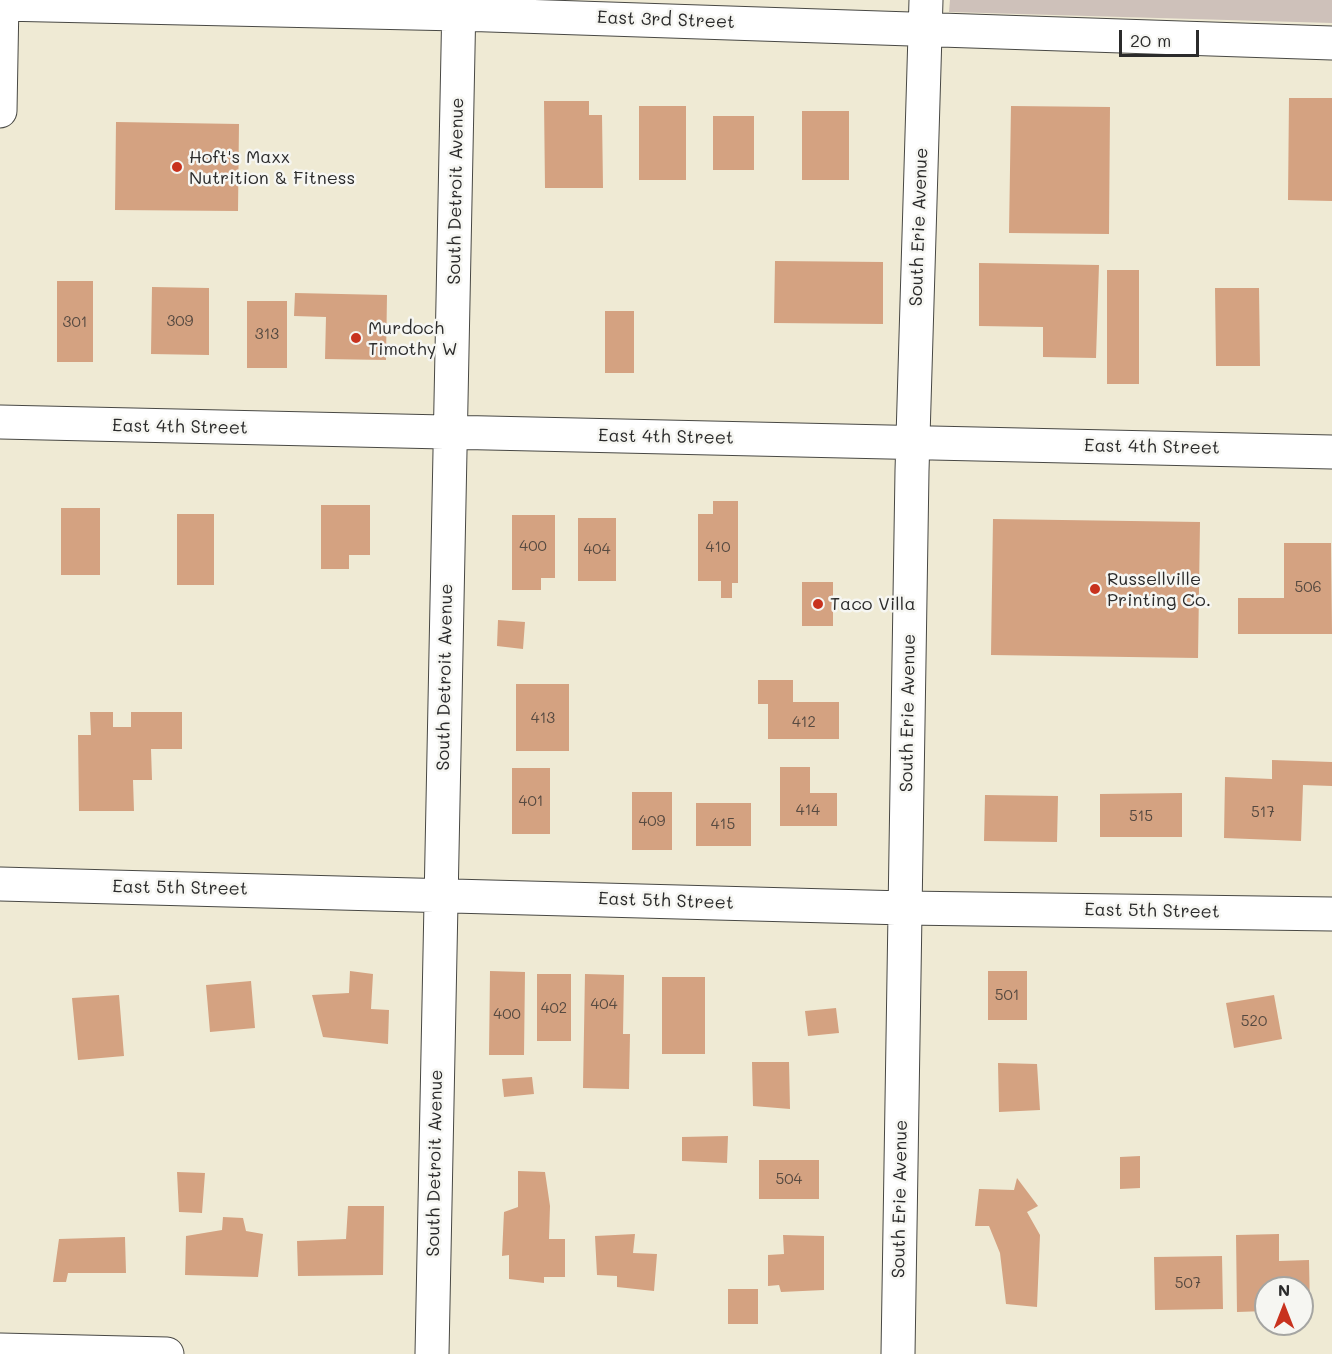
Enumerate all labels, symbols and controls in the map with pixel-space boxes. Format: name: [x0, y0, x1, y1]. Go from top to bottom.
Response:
street label: East 3rd Street: [597, 7, 735, 33]
scale bar: [1122, 18, 1202, 56]
text: 20 m: [1130, 28, 1171, 52]
street label: South Detroit Avenue: [444, 97, 468, 285]
place label: Hoft's Maxx Nutrition & Fitness: [189, 146, 355, 188]
street label: South Erie Avenue: [905, 147, 933, 307]
marker: Hoft's Maxx Nutrition & Fitness: [170, 160, 184, 174]
house number: 309: [167, 312, 193, 330]
house number: 301: [63, 313, 87, 331]
place label: Murdoch Timothy W: [368, 317, 458, 360]
house number: 313: [255, 325, 279, 343]
marker: Murdoch Timothy W: [349, 331, 363, 345]
street label: East 4th Street: [112, 415, 248, 439]
street label: East 4th Street: [598, 425, 734, 449]
street label: East 4th Street: [1084, 435, 1220, 459]
house number: 400: [519, 537, 547, 555]
house number: 410: [706, 538, 730, 556]
house number: 404: [584, 540, 610, 558]
place label: Russellville Printing Co.: [1107, 568, 1211, 610]
house number: 506: [1294, 578, 1322, 596]
marker: Russellville Printing Co.: [1088, 582, 1102, 596]
street label: South Detroit Avenue: [433, 583, 457, 771]
place label: Taco Villa: [830, 593, 916, 615]
marker: Taco Villa: [811, 597, 825, 611]
street label: South Erie Avenue: [896, 634, 920, 792]
house number: 413: [531, 709, 555, 727]
house number: 412: [792, 713, 816, 731]
house number: 401: [519, 792, 543, 810]
house number: 414: [796, 801, 820, 819]
house number: 517: [1251, 803, 1275, 821]
house number: 515: [1129, 807, 1153, 825]
house number: 409: [639, 812, 665, 830]
house number: 415: [711, 815, 735, 833]
street label: East 5th Street: [112, 876, 248, 900]
street label: East 5th Street: [598, 888, 734, 914]
street label: East 5th Street: [1084, 899, 1220, 923]
house number: 501: [995, 986, 1019, 1004]
house number: 404: [591, 995, 617, 1013]
house number: 402: [541, 999, 567, 1017]
house number: 400: [493, 1005, 521, 1023]
house number: 520: [1241, 1012, 1267, 1030]
street label: South Detroit Avenue: [423, 1069, 447, 1257]
street label: South Erie Avenue: [888, 1120, 912, 1278]
house number: 504: [776, 1170, 802, 1188]
house number: 507: [1175, 1274, 1201, 1292]
north arrow: [1254, 1276, 1314, 1336]
text: N: [1278, 1279, 1290, 1300]

